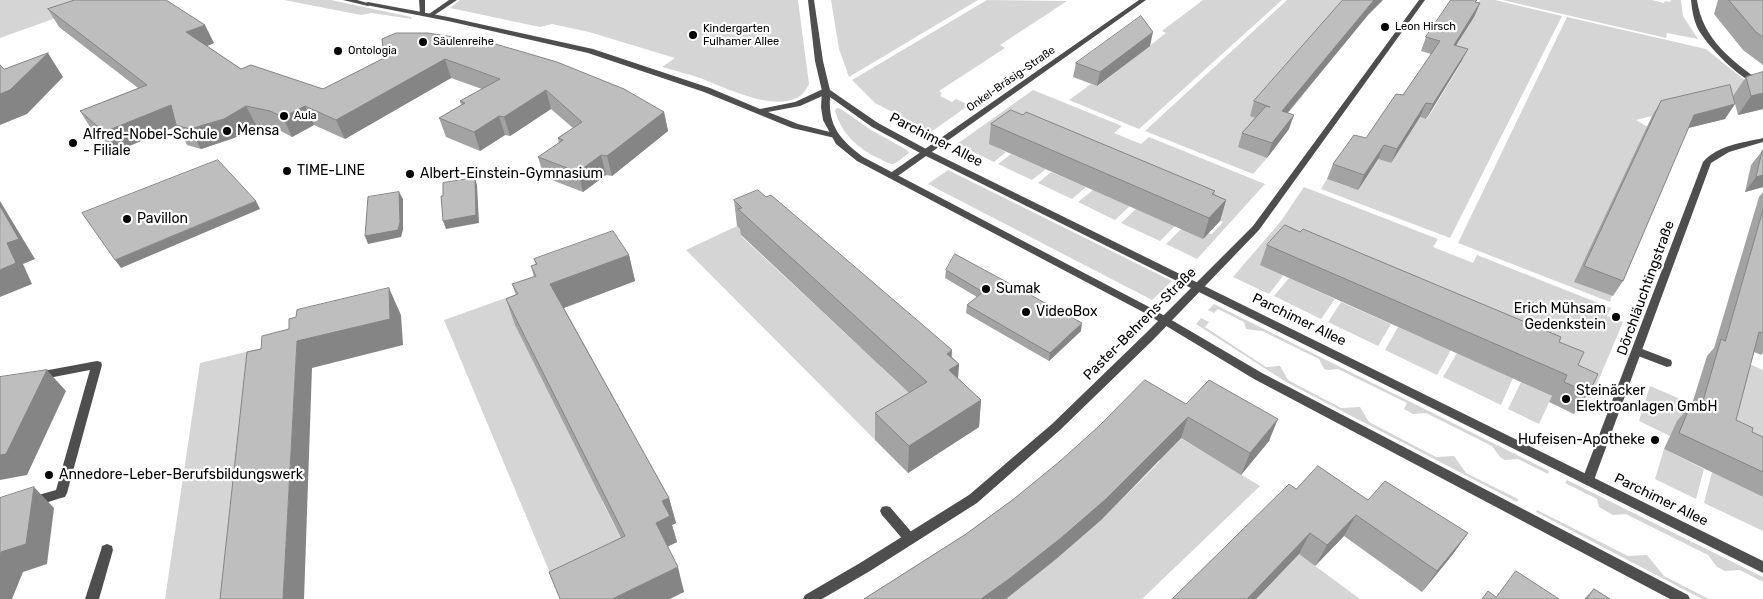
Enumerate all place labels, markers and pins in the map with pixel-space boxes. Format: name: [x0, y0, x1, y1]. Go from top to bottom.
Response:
place label: Leon Hirsch: [1395, 20, 1456, 34]
marker: Leon Hirsch: [1379, 21, 1391, 33]
place label: Kindergarten Fulhamer Allee: [703, 22, 779, 48]
marker: Kindergarten Fulhamer Allee: [687, 29, 699, 41]
place label: Säulenreihe: [433, 35, 494, 49]
marker: Säulenreihe: [417, 36, 429, 48]
place label: Ontologia: [348, 44, 397, 58]
marker: Ontologia: [332, 45, 344, 57]
place label: Aula: [294, 109, 317, 123]
marker: Aula: [278, 110, 290, 122]
place label: Mensa: [237, 123, 279, 139]
marker: Mensa: [221, 125, 233, 137]
place label: Alfred-Nobel-Schule - Filiale: [83, 127, 218, 160]
marker: Alfred-Nobel-Schule - Filiale: [67, 137, 79, 149]
place label: TIME-LINE: [297, 163, 365, 179]
marker: TIME-LINE: [281, 165, 293, 177]
place label: Albert-Einstein-Gymnasium: [420, 166, 603, 182]
marker: Albert-Einstein-Gymnasium: [404, 168, 416, 180]
place label: Pavillon: [137, 211, 188, 227]
marker: Pavillon: [121, 213, 133, 225]
place label: Sumak: [996, 281, 1041, 297]
marker: Sumak: [980, 283, 992, 295]
place label: Erich Mühsam Gedenkstein: [1514, 301, 1606, 334]
place label: VideoBox: [1036, 304, 1097, 320]
marker: VideoBox: [1020, 306, 1032, 318]
marker: Erich Mühsam Gedenkstein: [1610, 311, 1622, 323]
place label: Steinäcker Elektroanlagen GmbH: [1576, 383, 1717, 416]
marker: Steinäcker Elektroanlagen GmbH: [1560, 393, 1572, 405]
place label: Hufeisen-Apotheke: [1518, 432, 1645, 448]
marker: Hufeisen-Apotheke: [1649, 434, 1661, 446]
place label: Annedore-Leber-Berufsbildungswerk: [59, 467, 303, 483]
marker: Annedore-Leber-Berufsbildungswerk: [43, 469, 55, 481]

